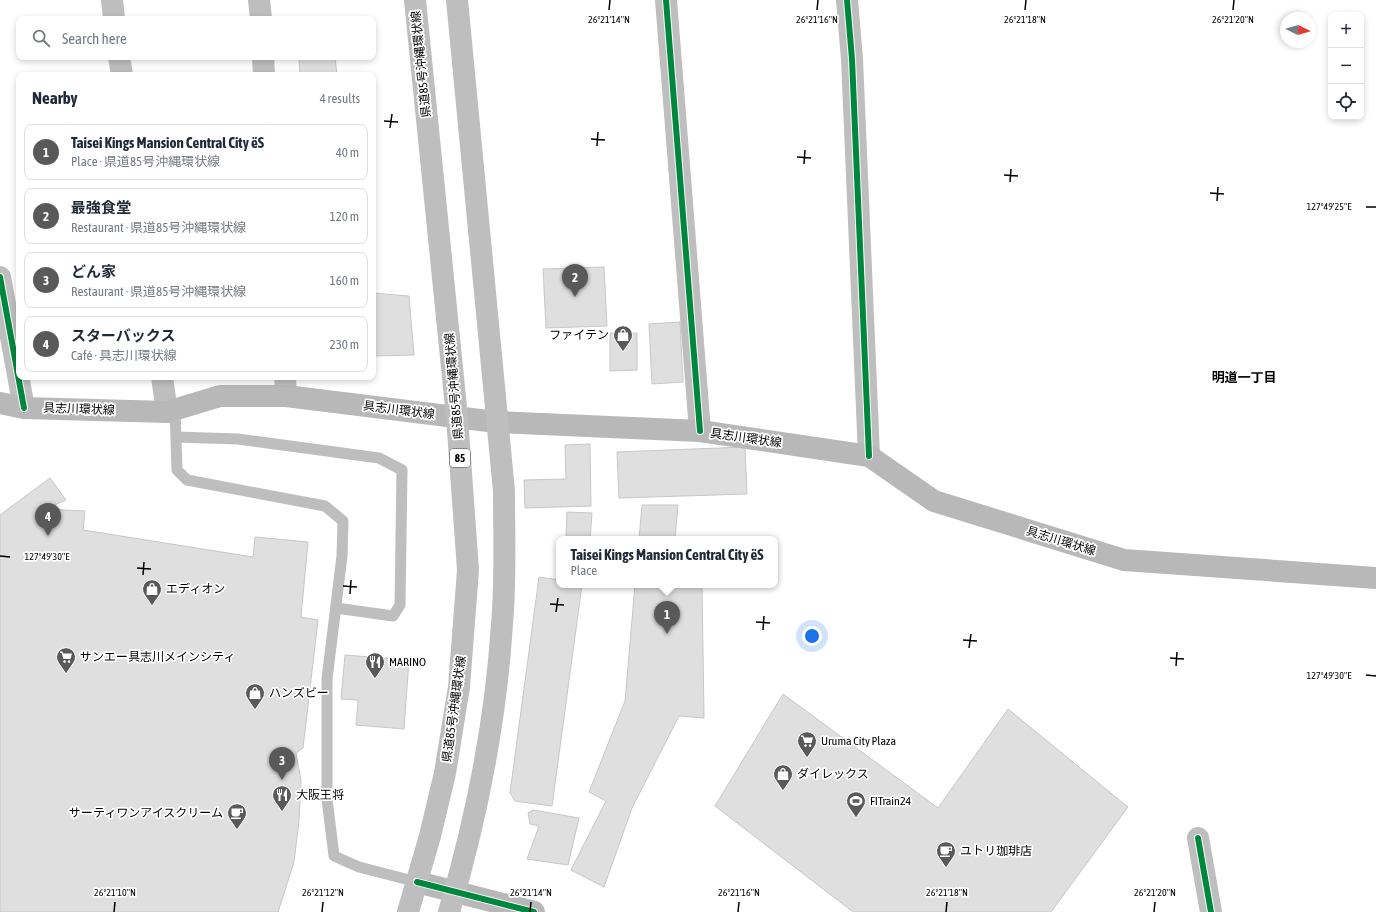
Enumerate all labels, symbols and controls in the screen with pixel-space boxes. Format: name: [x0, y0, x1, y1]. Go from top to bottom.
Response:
street label: 県道85号沖縄環状線: [408, 10, 434, 118]
north arrow: [1280, 12, 1316, 48]
map controls: [1328, 12, 1364, 120]
button: +: [1328, 12, 1364, 48]
text: 26°21'14"N: [588, 14, 630, 25]
text: 26°21'16"N: [796, 14, 838, 25]
text: 26°21'18"N: [1004, 14, 1046, 25]
text: 26°21'20"N: [1212, 14, 1254, 25]
search box: [16, 16, 376, 60]
icon: search: [30, 27, 52, 49]
text: Search here: [62, 30, 127, 47]
button: −: [1328, 48, 1364, 84]
button: locate: [1328, 84, 1364, 120]
text: Nearby: [32, 88, 78, 108]
text: 4 results: [320, 91, 360, 106]
text: Taisei Kings Mansion Central City ëS: [71, 134, 264, 151]
text: 1: [43, 145, 49, 160]
text: 40 m: [336, 145, 359, 160]
text: Place · 県道85号沖縄環状線: [71, 154, 220, 169]
text: 最強食堂: [71, 199, 131, 216]
text: 127°49'25"E: [1307, 201, 1352, 212]
text: 2: [43, 209, 49, 224]
text: 120 m: [330, 209, 359, 224]
text: Restaurant · 県道85号沖縄環状線: [71, 220, 246, 235]
text: どん家: [71, 263, 116, 280]
pin: 2: [562, 264, 588, 297]
text: 3: [43, 273, 49, 288]
text: 160 m: [330, 273, 359, 288]
text: Restaurant · 県道85号沖縄環状線: [71, 284, 246, 299]
shop icon: ファイテン: [612, 324, 634, 352]
text: スターバックス: [71, 327, 175, 344]
place label: ファイテン: [549, 328, 609, 342]
street label: 県道85号沖縄環状線: [442, 332, 466, 440]
text: 4: [43, 337, 49, 352]
text: 230 m: [330, 337, 359, 352]
text: Café · 具志川環状線: [71, 348, 177, 363]
district label: 明道一丁目: [1211, 370, 1277, 385]
street label: 具志川環状線: [362, 399, 436, 421]
street label: 具志川環状線: [43, 401, 115, 417]
street label: 具志川環状線: [709, 426, 783, 450]
road number: 85: [450, 449, 470, 467]
pin: 4: [35, 503, 61, 536]
street label: 具志川環状線: [1025, 524, 1097, 558]
popup: [556, 536, 778, 588]
text: Taisei Kings Mansion Central City ëS: [570, 546, 764, 563]
text: 127°49'30"E: [25, 551, 70, 562]
text: Place: [570, 563, 597, 578]
shop icon: エディオン: [141, 578, 163, 606]
place label: エディオン: [166, 582, 225, 596]
pin: 1: [654, 601, 680, 634]
your location: [802, 626, 822, 646]
supermarket icon: サンエー具志川メインシティ: [55, 646, 77, 674]
place label: サンエー具志川メインシティ: [80, 650, 235, 664]
restaurant icon: MARINO: [364, 651, 386, 679]
place label: MARINO: [389, 655, 426, 669]
street label: 県道85号沖縄環状線: [440, 655, 468, 763]
text: 127°49'30"E: [1307, 670, 1352, 681]
shop icon: ハンズビー: [244, 682, 266, 710]
place label: ハンズビー: [269, 686, 329, 700]
supermarket icon: Uruma City Plaza: [796, 730, 818, 758]
place label: Uruma City Plaza: [821, 734, 896, 748]
pin: 3: [269, 747, 295, 780]
shop icon: ダイレックス: [772, 763, 794, 791]
place label: ダイレックス: [797, 767, 869, 781]
restaurant icon: 大阪王将: [271, 784, 293, 812]
place label: 大阪王将: [296, 788, 344, 802]
sports icon: FITrain24: [845, 790, 867, 818]
place label: FITrain24: [870, 794, 912, 808]
cafe icon: サーティワンアイスクリーム: [226, 802, 248, 830]
place label: サーティワンアイスクリーム: [69, 806, 223, 820]
cafe icon: ユトリ珈琲店: [935, 840, 957, 868]
place label: ユトリ珈琲店: [960, 844, 1032, 858]
text: 26°21'10"N: [94, 887, 136, 898]
text: 26°21'12"N: [302, 887, 344, 898]
text: 26°21'14"N: [510, 887, 552, 898]
text: 26°21'16"N: [718, 887, 760, 898]
text: 26°21'18"N: [926, 887, 968, 898]
text: 26°21'20"N: [1134, 887, 1176, 898]

